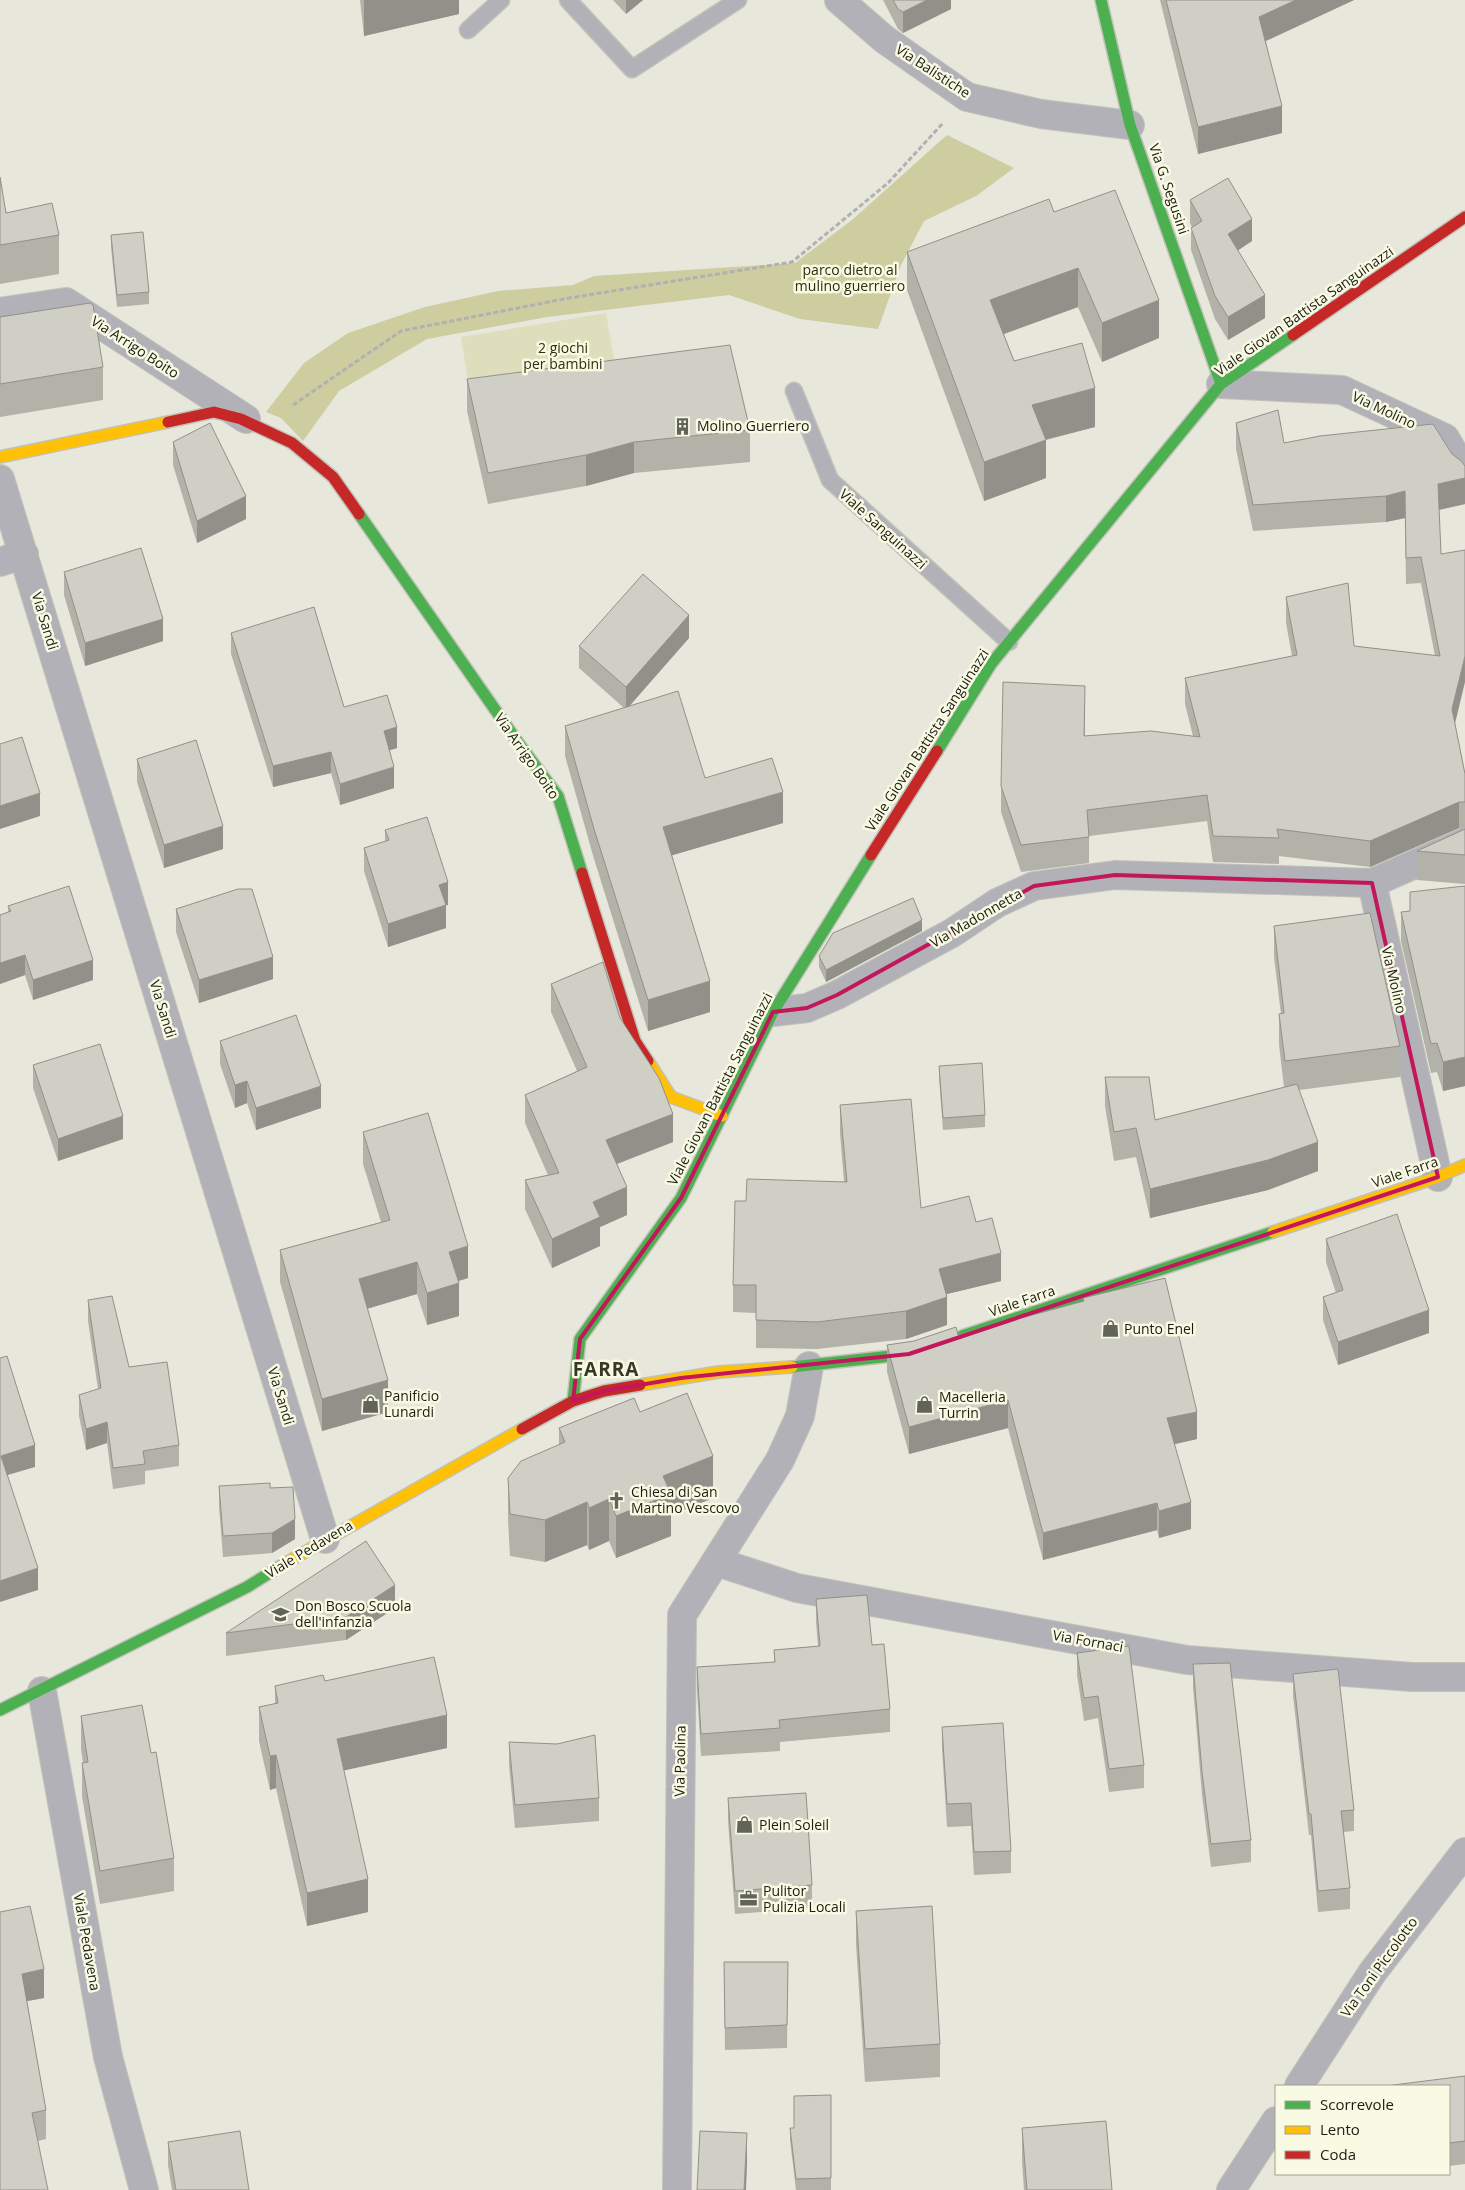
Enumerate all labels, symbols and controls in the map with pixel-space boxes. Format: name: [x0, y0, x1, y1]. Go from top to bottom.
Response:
street label: Via Balistiche: [892, 39, 974, 102]
street label: Via G. Segusini: [1145, 141, 1194, 237]
street label: Viale Giovan Battista Sanguinazzi: [1211, 241, 1397, 380]
park label: parco dietro al mulino guerriero: [795, 260, 905, 295]
street label: Via Arrigo Boito: [88, 311, 183, 382]
park label: 2 giochi per bambini: [523, 338, 603, 373]
street label: Via Molino: [1349, 386, 1419, 433]
building icon: Molino Guerriero: [673, 416, 693, 436]
place label: Molino Guerriero: [697, 416, 809, 435]
street label: Viale Sanguinazzi: [836, 484, 931, 573]
street label: Via Sandi: [28, 590, 63, 652]
street label: Viale Giovan Battista Sanguinazzi: [860, 645, 993, 835]
street label: Via Arrigo Boito: [491, 709, 564, 803]
street label: Via Madonnetta: [926, 883, 1025, 952]
street label: Via Molino: [1378, 944, 1411, 1015]
street label: Via Sandi: [146, 978, 181, 1040]
street label: Viale Giovan Battista Sanguinazzi: [663, 989, 777, 1188]
street label: Viale Farra: [1369, 1151, 1441, 1192]
street label: Viale Farra: [986, 1280, 1058, 1321]
shop icon: Punto Enel: [1100, 1319, 1120, 1339]
place label: Punto Enel: [1124, 1319, 1194, 1338]
district label: FARRA: [573, 1356, 639, 1382]
street label: Via Sandi: [264, 1365, 299, 1427]
place label: Panificio Lunardi: [384, 1386, 439, 1421]
place label: Macelleria Turrin: [939, 1387, 1006, 1422]
shop icon: Panificio Lunardi: [360, 1394, 380, 1414]
shop icon: Macelleria Turrin: [915, 1395, 935, 1415]
place label: Chiesa di San Martino Vescovo: [631, 1482, 740, 1517]
church icon: Chiesa di San Martino Vescovo: [607, 1490, 627, 1510]
street label: Viale Pedavena: [262, 1515, 356, 1582]
place label: Don Bosco Scuola dell'infanzia: [295, 1596, 411, 1631]
school or university icon: Don Bosco Scuola dell'infanzia: [271, 1604, 291, 1624]
street label: Via Fornaci: [1051, 1625, 1125, 1656]
street label: Via Paolina: [669, 1725, 690, 1797]
shop icon: Plein Soleil: [735, 1815, 755, 1835]
place label: Plein Soleil: [759, 1815, 829, 1834]
place label: Pulitor Pulizia Locali: [763, 1881, 846, 1916]
office icon: Pulitor Pulizia Locali: [739, 1889, 759, 1909]
street label: Viale Pedavena: [70, 1892, 105, 1992]
street label: Via Toni Piccolotto: [1336, 1913, 1421, 2021]
legend: [1275, 2085, 1450, 2175]
text: Scorrevole: [1320, 2094, 1394, 2114]
text: Lento: [1320, 2119, 1360, 2139]
text: Coda: [1320, 2144, 1356, 2164]

